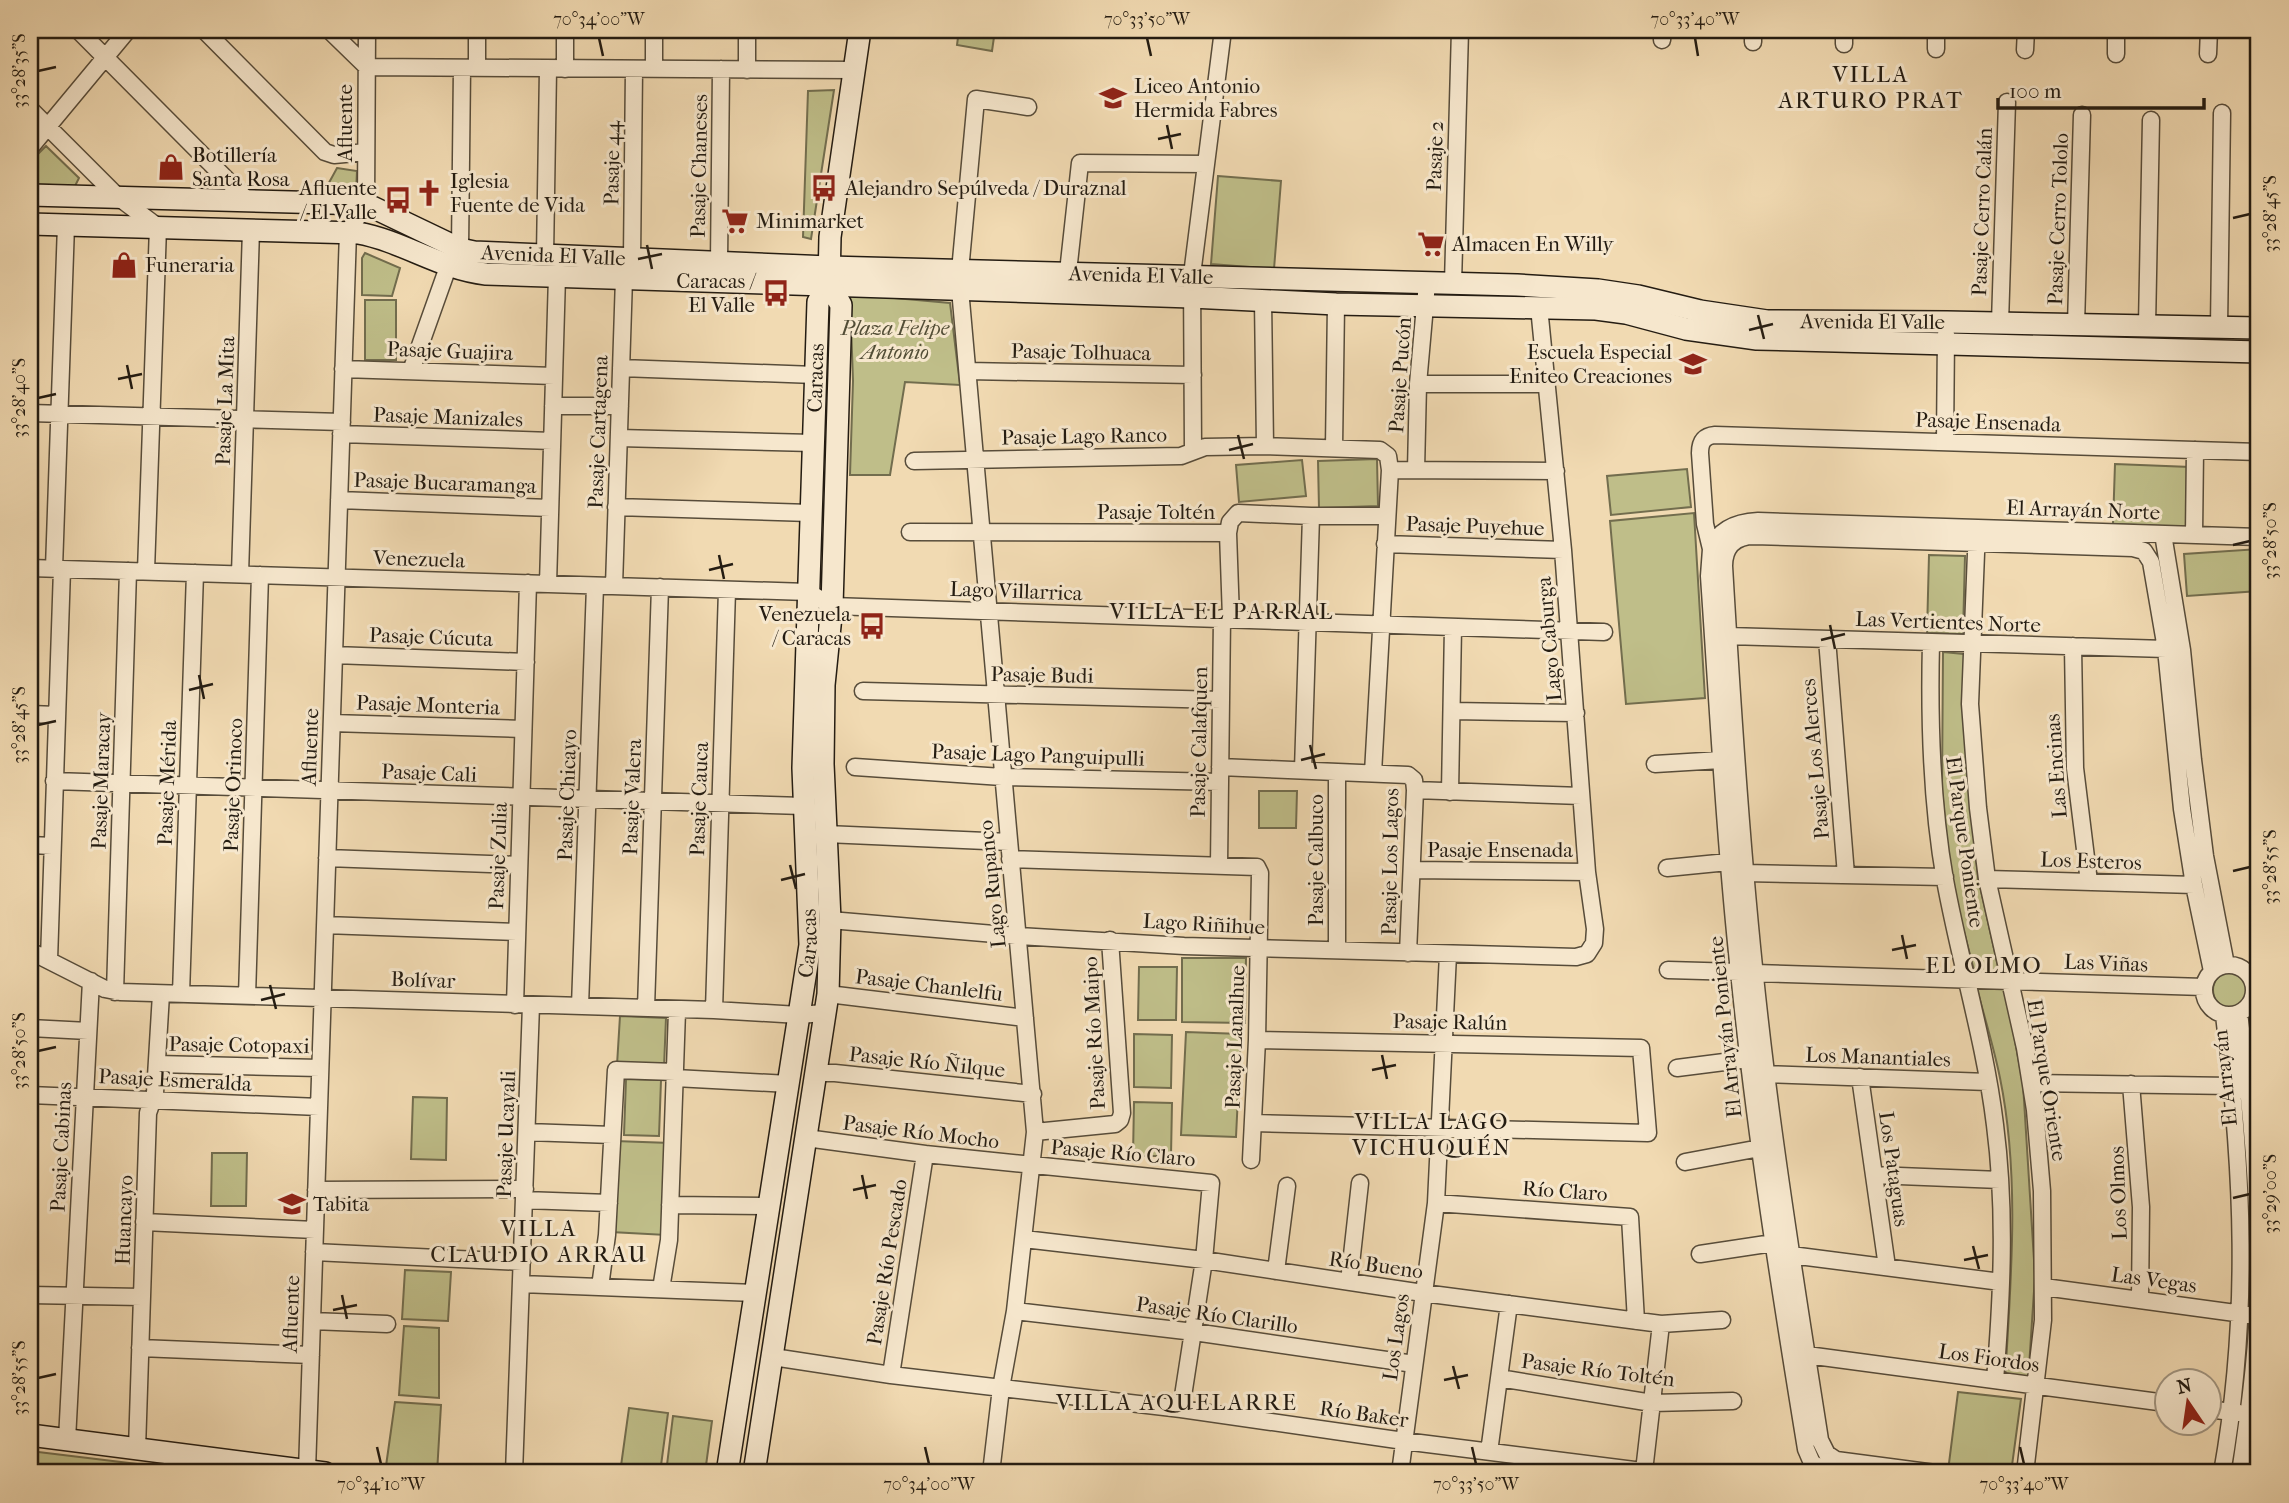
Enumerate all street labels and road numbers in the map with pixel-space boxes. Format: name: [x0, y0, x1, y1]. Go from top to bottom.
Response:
street label: Afluente: [333, 84, 357, 163]
street label: Pasaje Chaneses: [686, 94, 712, 238]
street label: Pasaje 44: [599, 120, 625, 206]
street label: Pasaje 2: [1422, 120, 1448, 192]
street label: Pasaje Cerro Calán: [1967, 127, 1997, 297]
street label: Pasaje Cerro Tololo: [2043, 132, 2073, 306]
street label: Avenida El Valle: [479, 240, 626, 270]
street label: Avenida El Valle: [1067, 261, 1214, 289]
street label: Avenida El Valle: [1799, 309, 1945, 334]
street label: Pasaje Pucón: [1384, 316, 1416, 434]
street label: Pasaje La Mita: [211, 336, 239, 466]
street label: Pasaje Guajira: [386, 337, 514, 365]
street label: Pasaje Tolhuaca: [1011, 339, 1152, 365]
street label: Caracas: [802, 343, 829, 413]
street label: Pasaje Cartagena: [583, 355, 613, 509]
street label: Pasaje Manizales: [373, 402, 524, 432]
street label: Pasaje Ensenada: [1915, 407, 2062, 437]
street label: Pasaje Lago Ranco: [1001, 423, 1167, 449]
street label: Pasaje Bucaramanga: [353, 468, 537, 498]
street label: El Arrayán Norte: [2005, 495, 2161, 525]
street label: Pasaje Toltén: [1097, 500, 1215, 524]
street label: Pasaje Puyehue: [1405, 512, 1545, 540]
street label: Venezuela: [371, 545, 466, 573]
street label: Lago Caburga: [1532, 575, 1566, 702]
street label: Lago Villarrica: [949, 577, 1083, 605]
street label: Las Vertientes Norte: [1855, 607, 2041, 637]
street label: Pasaje Cúcuta: [369, 623, 494, 651]
street label: Pasaje Budi: [990, 662, 1094, 688]
street label: Pasaje Calafquen: [1186, 666, 1212, 818]
street label: Pasaje Los Alerces: [1796, 677, 1834, 840]
street label: Pasaje Monteria: [356, 690, 501, 720]
street label: Afluente: [297, 708, 323, 787]
street label: Pasaje Maracay: [87, 711, 115, 850]
street label: Las Encinas: [2040, 713, 2072, 819]
street label: Pasaje Orinoco: [219, 717, 247, 853]
street label: Pasaje Mérida: [153, 720, 181, 846]
street label: Pasaje Chicayo: [553, 729, 581, 861]
street label: Pasaje Valera: [618, 738, 646, 856]
street label: Pasaje Lago Panguipulli: [931, 739, 1145, 771]
street label: Pasaje Cauca: [685, 741, 713, 857]
street label: El Parque Poniente: [1941, 755, 1989, 929]
street label: Pasaje Cali: [381, 759, 477, 787]
street label: Pasaje Los Lagos: [1377, 788, 1403, 936]
street label: Pasaje Calbuco: [1304, 794, 1328, 926]
street label: Pasaje Zulia: [484, 802, 512, 910]
street label: Lago Rupanco: [973, 819, 1011, 949]
street label: Pasaje Ensenada: [1427, 838, 1573, 862]
street label: Los Esteros: [2040, 847, 2142, 875]
street label: Caracas: [793, 908, 822, 980]
street label: Lago Riñihue: [1142, 909, 1266, 939]
street label: El Arrayán Poniente: [1704, 935, 1746, 1119]
street label: Las Viñas: [2064, 950, 2149, 976]
street label: Pasaje Río Maipo: [1078, 956, 1110, 1110]
street label: Pasaje Chanlelfu: [854, 964, 1004, 1006]
street label: Pasaje Lanalhue: [1220, 965, 1250, 1109]
street label: Bolívar: [390, 967, 456, 993]
street label: El Parque Oriente: [2022, 997, 2072, 1163]
street label: Pasaje Ralún: [1392, 1009, 1508, 1035]
street label: El Arrayán: [2208, 1029, 2242, 1127]
street label: Pasaje Cotopaxi: [168, 1032, 310, 1058]
street label: Pasaje Río Ñilque: [848, 1042, 1006, 1082]
street label: Los Manantiales: [1805, 1042, 1951, 1072]
street label: Pasaje Esmeralda: [98, 1064, 253, 1096]
street label: Pasaje Ucayali: [492, 1070, 520, 1198]
street label: Pasaje Cabinas: [46, 1081, 76, 1213]
street label: Pasaje Río Mocho: [841, 1110, 1001, 1154]
street label: Los Pataguas: [1874, 1110, 1914, 1228]
street label: Pasaje Río Claro: [1050, 1135, 1196, 1171]
street label: Los Olmos: [2104, 1145, 2132, 1240]
street label: Huancayo: [110, 1175, 138, 1265]
street label: Río Claro: [1522, 1176, 1608, 1206]
street label: Pasaje Río Pescado: [862, 1177, 912, 1347]
street label: Río Bueno: [1327, 1247, 1425, 1283]
street label: Las Vegas: [2110, 1262, 2199, 1298]
street label: Afluente: [278, 1275, 304, 1354]
street label: Pasaje Río Clarillo: [1135, 1292, 1299, 1338]
street label: Los Lagos: [1378, 1292, 1414, 1382]
street label: Los Fiordos: [1937, 1339, 2041, 1377]
street label: Pasaje Río Toltén: [1520, 1349, 1676, 1391]
street label: Río Baker: [1318, 1396, 1410, 1432]

